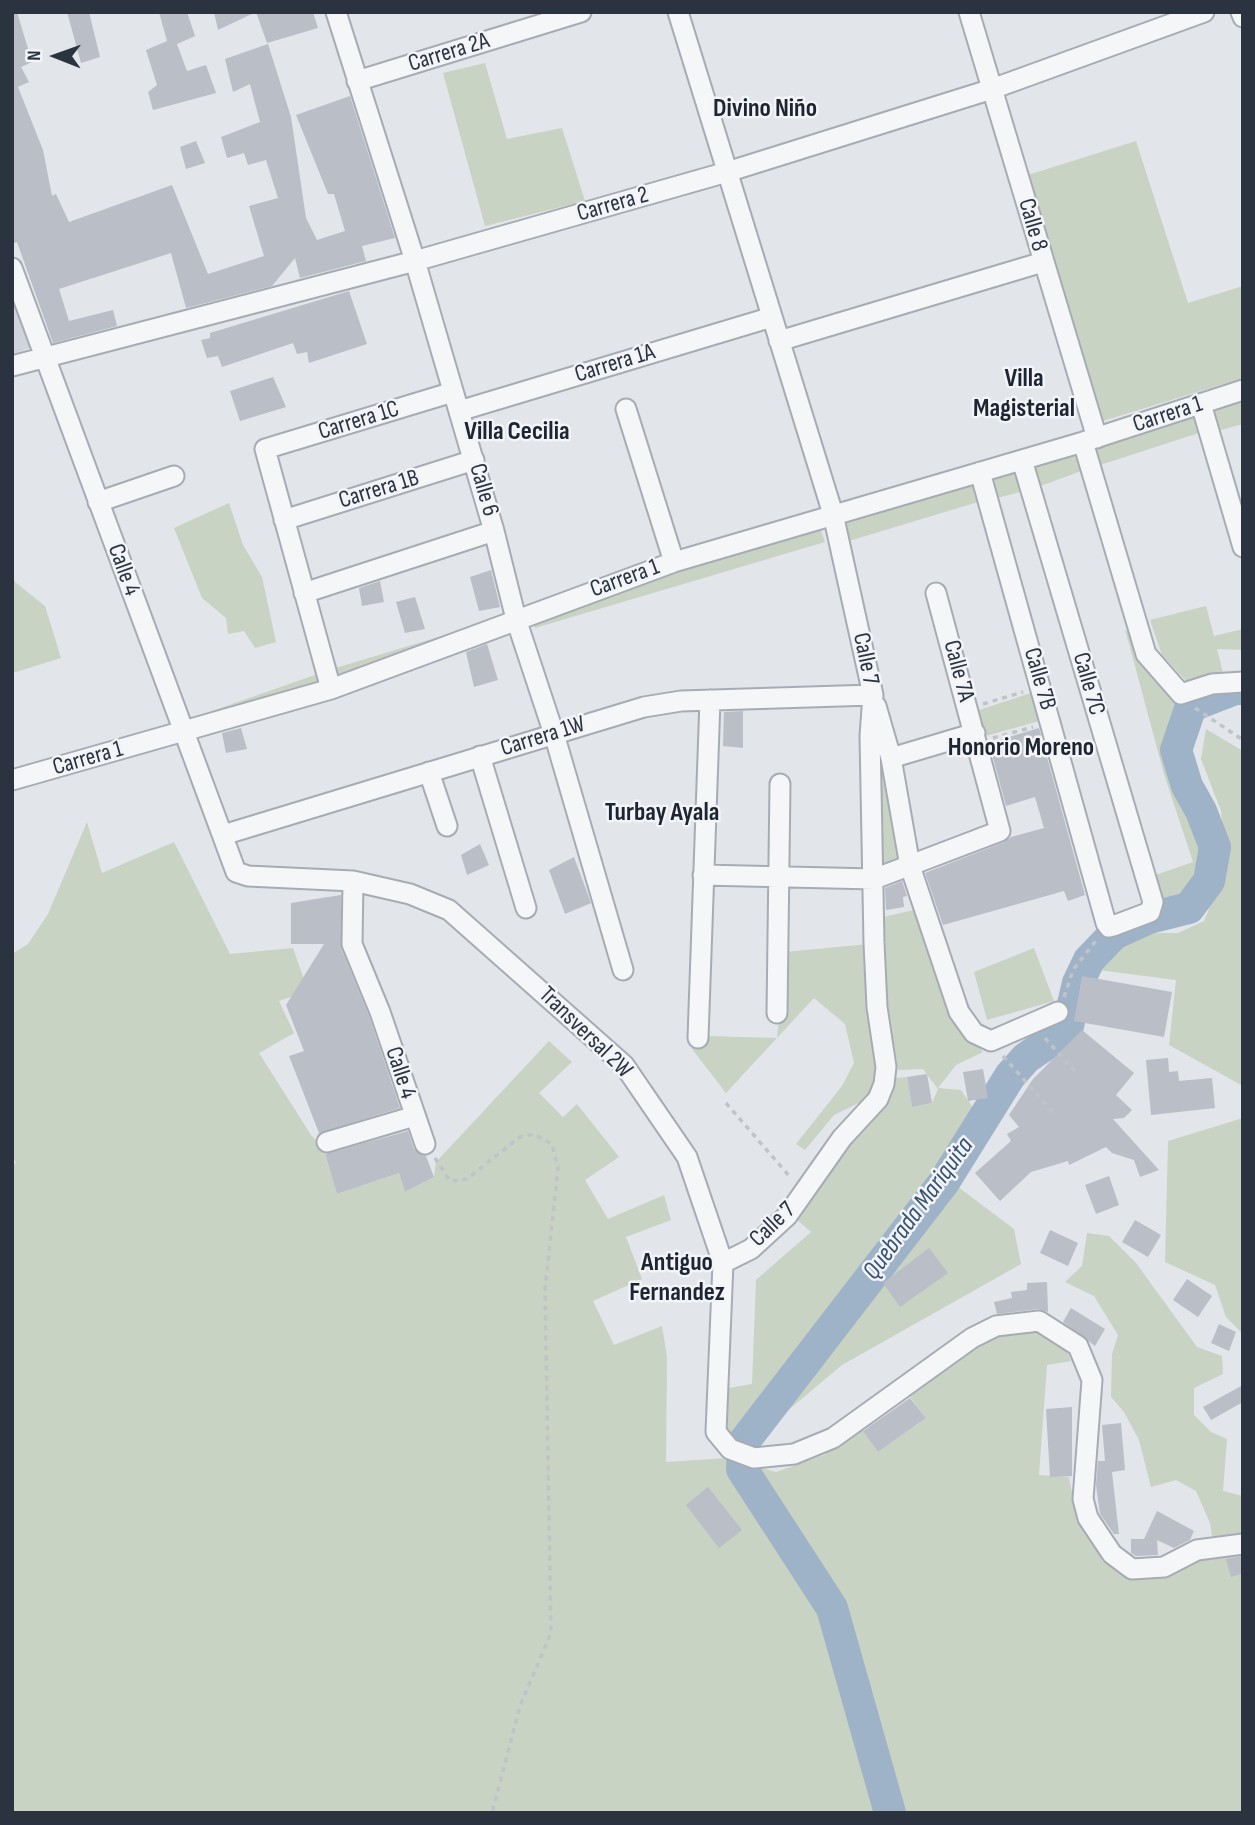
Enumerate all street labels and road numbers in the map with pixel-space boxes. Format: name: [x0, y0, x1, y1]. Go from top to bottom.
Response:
street label: Carrera 2A: [405, 27, 493, 79]
street label: Carrera 2: [574, 181, 652, 229]
street label: Calle 8: [1011, 195, 1053, 255]
street label: Carrera 1A: [572, 338, 658, 390]
street label: Carrera 1: [1130, 390, 1206, 440]
street label: Carrera 1C: [315, 395, 403, 447]
street label: Calle 6: [462, 460, 504, 520]
street label: Carrera 1B: [335, 464, 423, 516]
street label: Calle 4: [100, 540, 146, 600]
street label: Carrera 1: [586, 553, 664, 605]
street label: Calle 7: [845, 630, 885, 688]
street label: Calle 7A: [936, 637, 980, 705]
street label: Calle 7B: [1016, 645, 1062, 713]
street label: Calle 7C: [1065, 649, 1111, 719]
street label: Carrera 1W: [497, 711, 589, 763]
street label: Carrera 1: [50, 735, 126, 783]
street label: Transversal 2W: [532, 981, 638, 1085]
street label: Calle 4: [378, 1043, 422, 1103]
street label: Calle 7: [744, 1196, 802, 1254]

